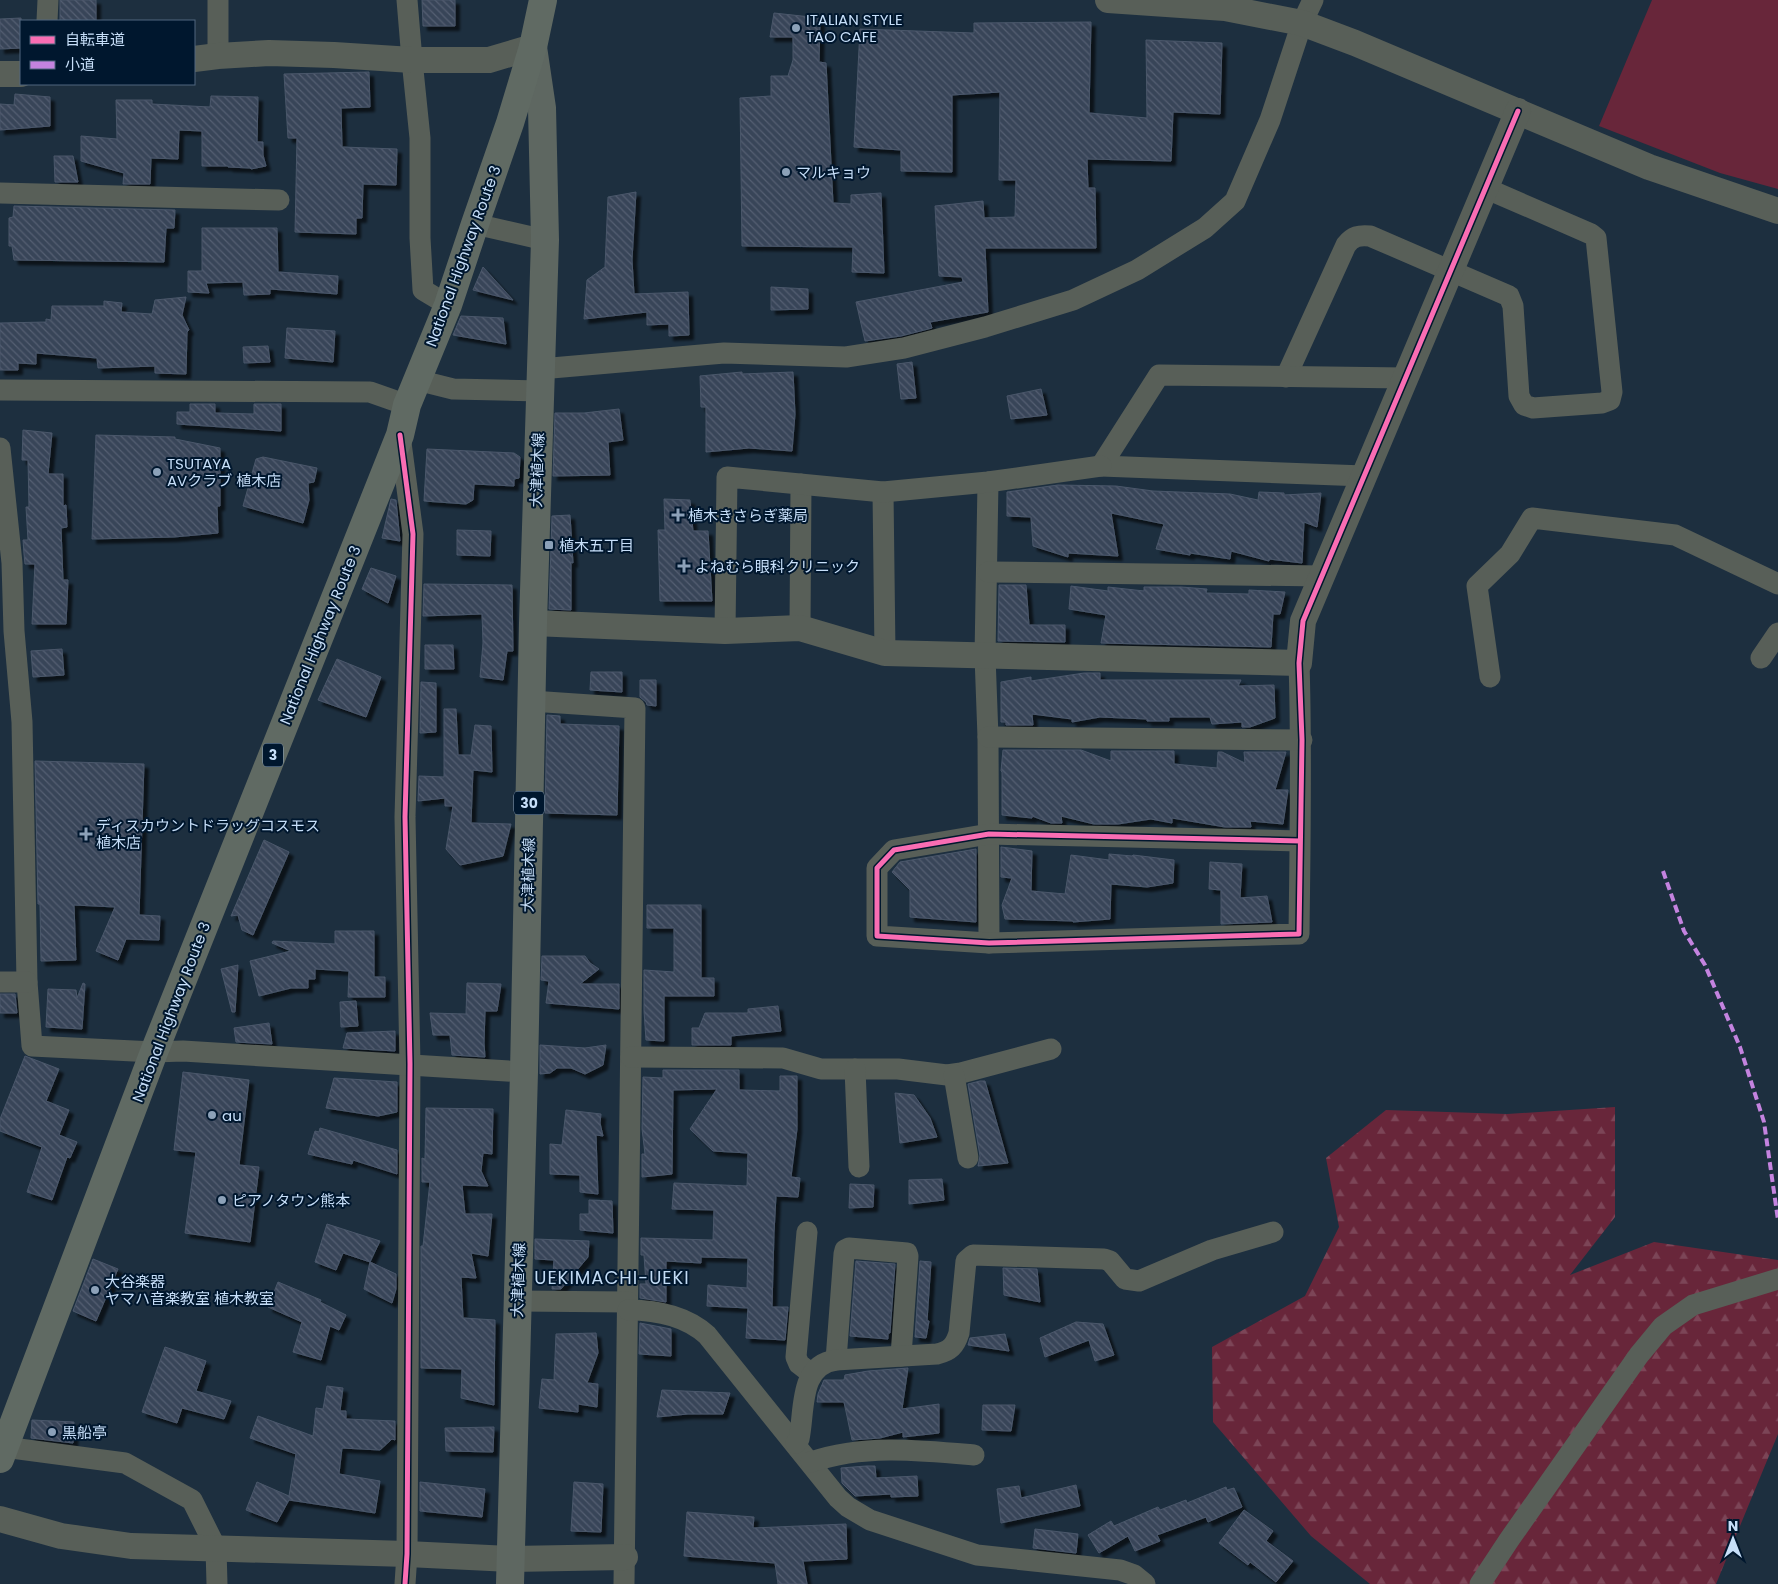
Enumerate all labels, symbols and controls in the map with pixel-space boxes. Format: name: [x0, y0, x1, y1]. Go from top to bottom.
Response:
place label: ITALIAN STYLE TAO CAFE: [806, 9, 903, 47]
legend: [20, 20, 195, 85]
marker: ITALIAN STYLE TAO CAFE: [790, 22, 802, 34]
text: 自転車道: [65, 29, 125, 50]
text: 小道: [65, 54, 95, 75]
street label: National Highway Route 3: [420, 162, 506, 350]
place label: マルキョウ: [796, 162, 871, 183]
marker: マルキョウ: [780, 166, 792, 178]
street label: 大津植木線: [525, 432, 549, 508]
place label: TSUTAYA AVクラブ 植木店: [167, 453, 281, 491]
marker: TSUTAYA AVクラブ 植木店: [151, 466, 163, 478]
place label: 植木きさらぎ薬局: [688, 505, 808, 526]
marker: 植木きさらぎ薬局: [672, 509, 684, 521]
place label: 植木五丁目: [559, 535, 634, 556]
marker: 植木五丁目: [543, 539, 555, 551]
street label: National Highway Route 3: [274, 542, 366, 728]
place label: よねむら眼科クリニック: [695, 556, 860, 577]
marker: よねむら眼科クリニック: [677, 559, 691, 573]
road number: 3: [263, 744, 283, 766]
road number: 30: [514, 791, 544, 814]
place label: ディスカウントドラッグコスモス 植木店: [96, 815, 320, 853]
marker: ディスカウントドラッグコスモス 植木店: [80, 828, 92, 840]
street label: 大津植木線: [517, 837, 539, 913]
street label: National Highway Route 3: [127, 919, 215, 1105]
place label: au: [222, 1105, 242, 1126]
marker: au: [206, 1109, 218, 1121]
place label: ピアノタウン熊本: [232, 1190, 350, 1211]
marker: ピアノタウン熊本: [216, 1194, 228, 1206]
street label: 大津植木線: [506, 1242, 530, 1318]
district label: UEKIMACHI-UEKI: [534, 1265, 690, 1290]
place label: 大谷楽器 ヤマハ音楽教室 植木教室: [105, 1271, 274, 1309]
marker: 大谷楽器 ヤマハ音楽教室 植木教室: [89, 1284, 101, 1296]
place label: 黒船亭: [62, 1422, 107, 1443]
marker: 黒船亭: [46, 1426, 58, 1438]
north arrow: [1708, 1514, 1758, 1564]
text: N: [1728, 1516, 1738, 1536]

